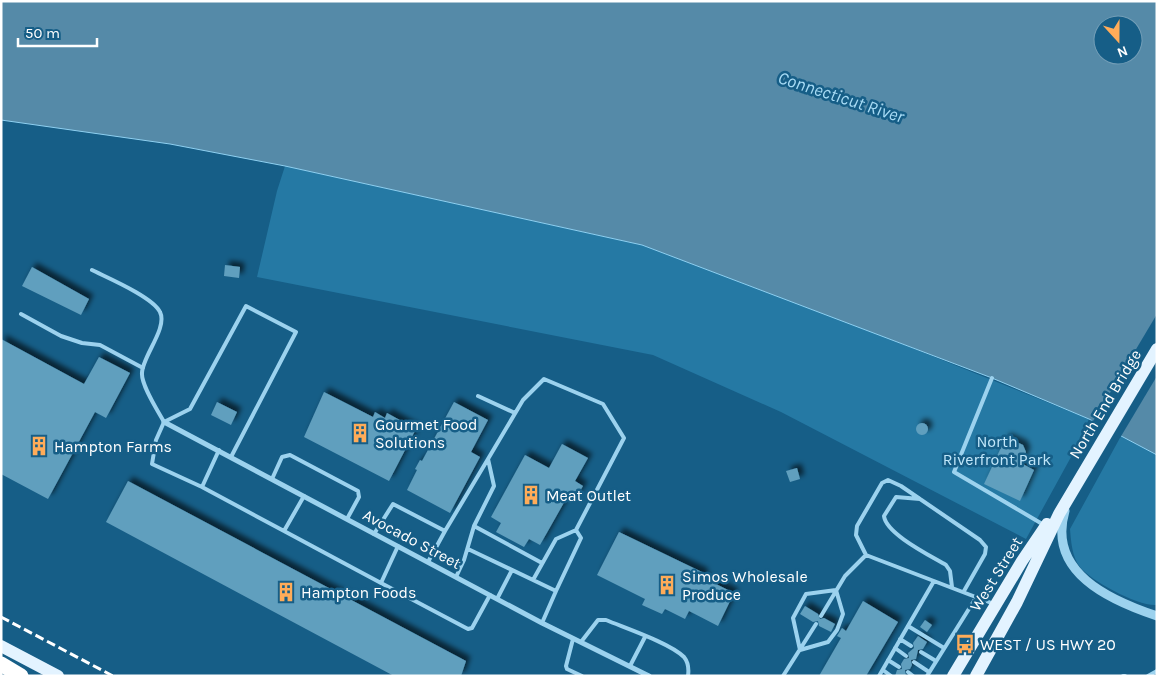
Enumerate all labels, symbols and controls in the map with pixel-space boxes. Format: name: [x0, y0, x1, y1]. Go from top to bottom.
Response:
scale bar: [18, 15, 96, 47]
north arrow: [1093, 15, 1143, 65]
text: 50 m: [25, 24, 60, 42]
text: N: [1115, 42, 1130, 61]
water label: Connecticut River: [775, 66, 908, 128]
street label: North End Bridge: [1065, 346, 1145, 462]
place label: Gourmet Food Solutions: [375, 415, 477, 452]
building icon: Gourmet Food Solutions: [349, 422, 371, 444]
park label: North Riverfront Park: [943, 432, 1051, 469]
building icon: Hampton Farms: [28, 435, 50, 457]
place label: Hampton Farms: [54, 437, 172, 456]
building icon: Meat Outlet: [520, 484, 542, 506]
place label: Meat Outlet: [546, 486, 631, 505]
street label: Avocado Street: [360, 505, 464, 573]
street label: West Street: [966, 533, 1026, 615]
place label: Simos Wholesale Produce: [682, 567, 808, 604]
building icon: Simos Wholesale Produce: [656, 574, 678, 596]
building icon: Hampton Foods: [275, 581, 297, 603]
place label: Hampton Foods: [301, 583, 416, 602]
bus stop icon: WEST / US HWY 20: [954, 633, 976, 655]
place label: WEST / US HWY 20: [980, 635, 1116, 654]

